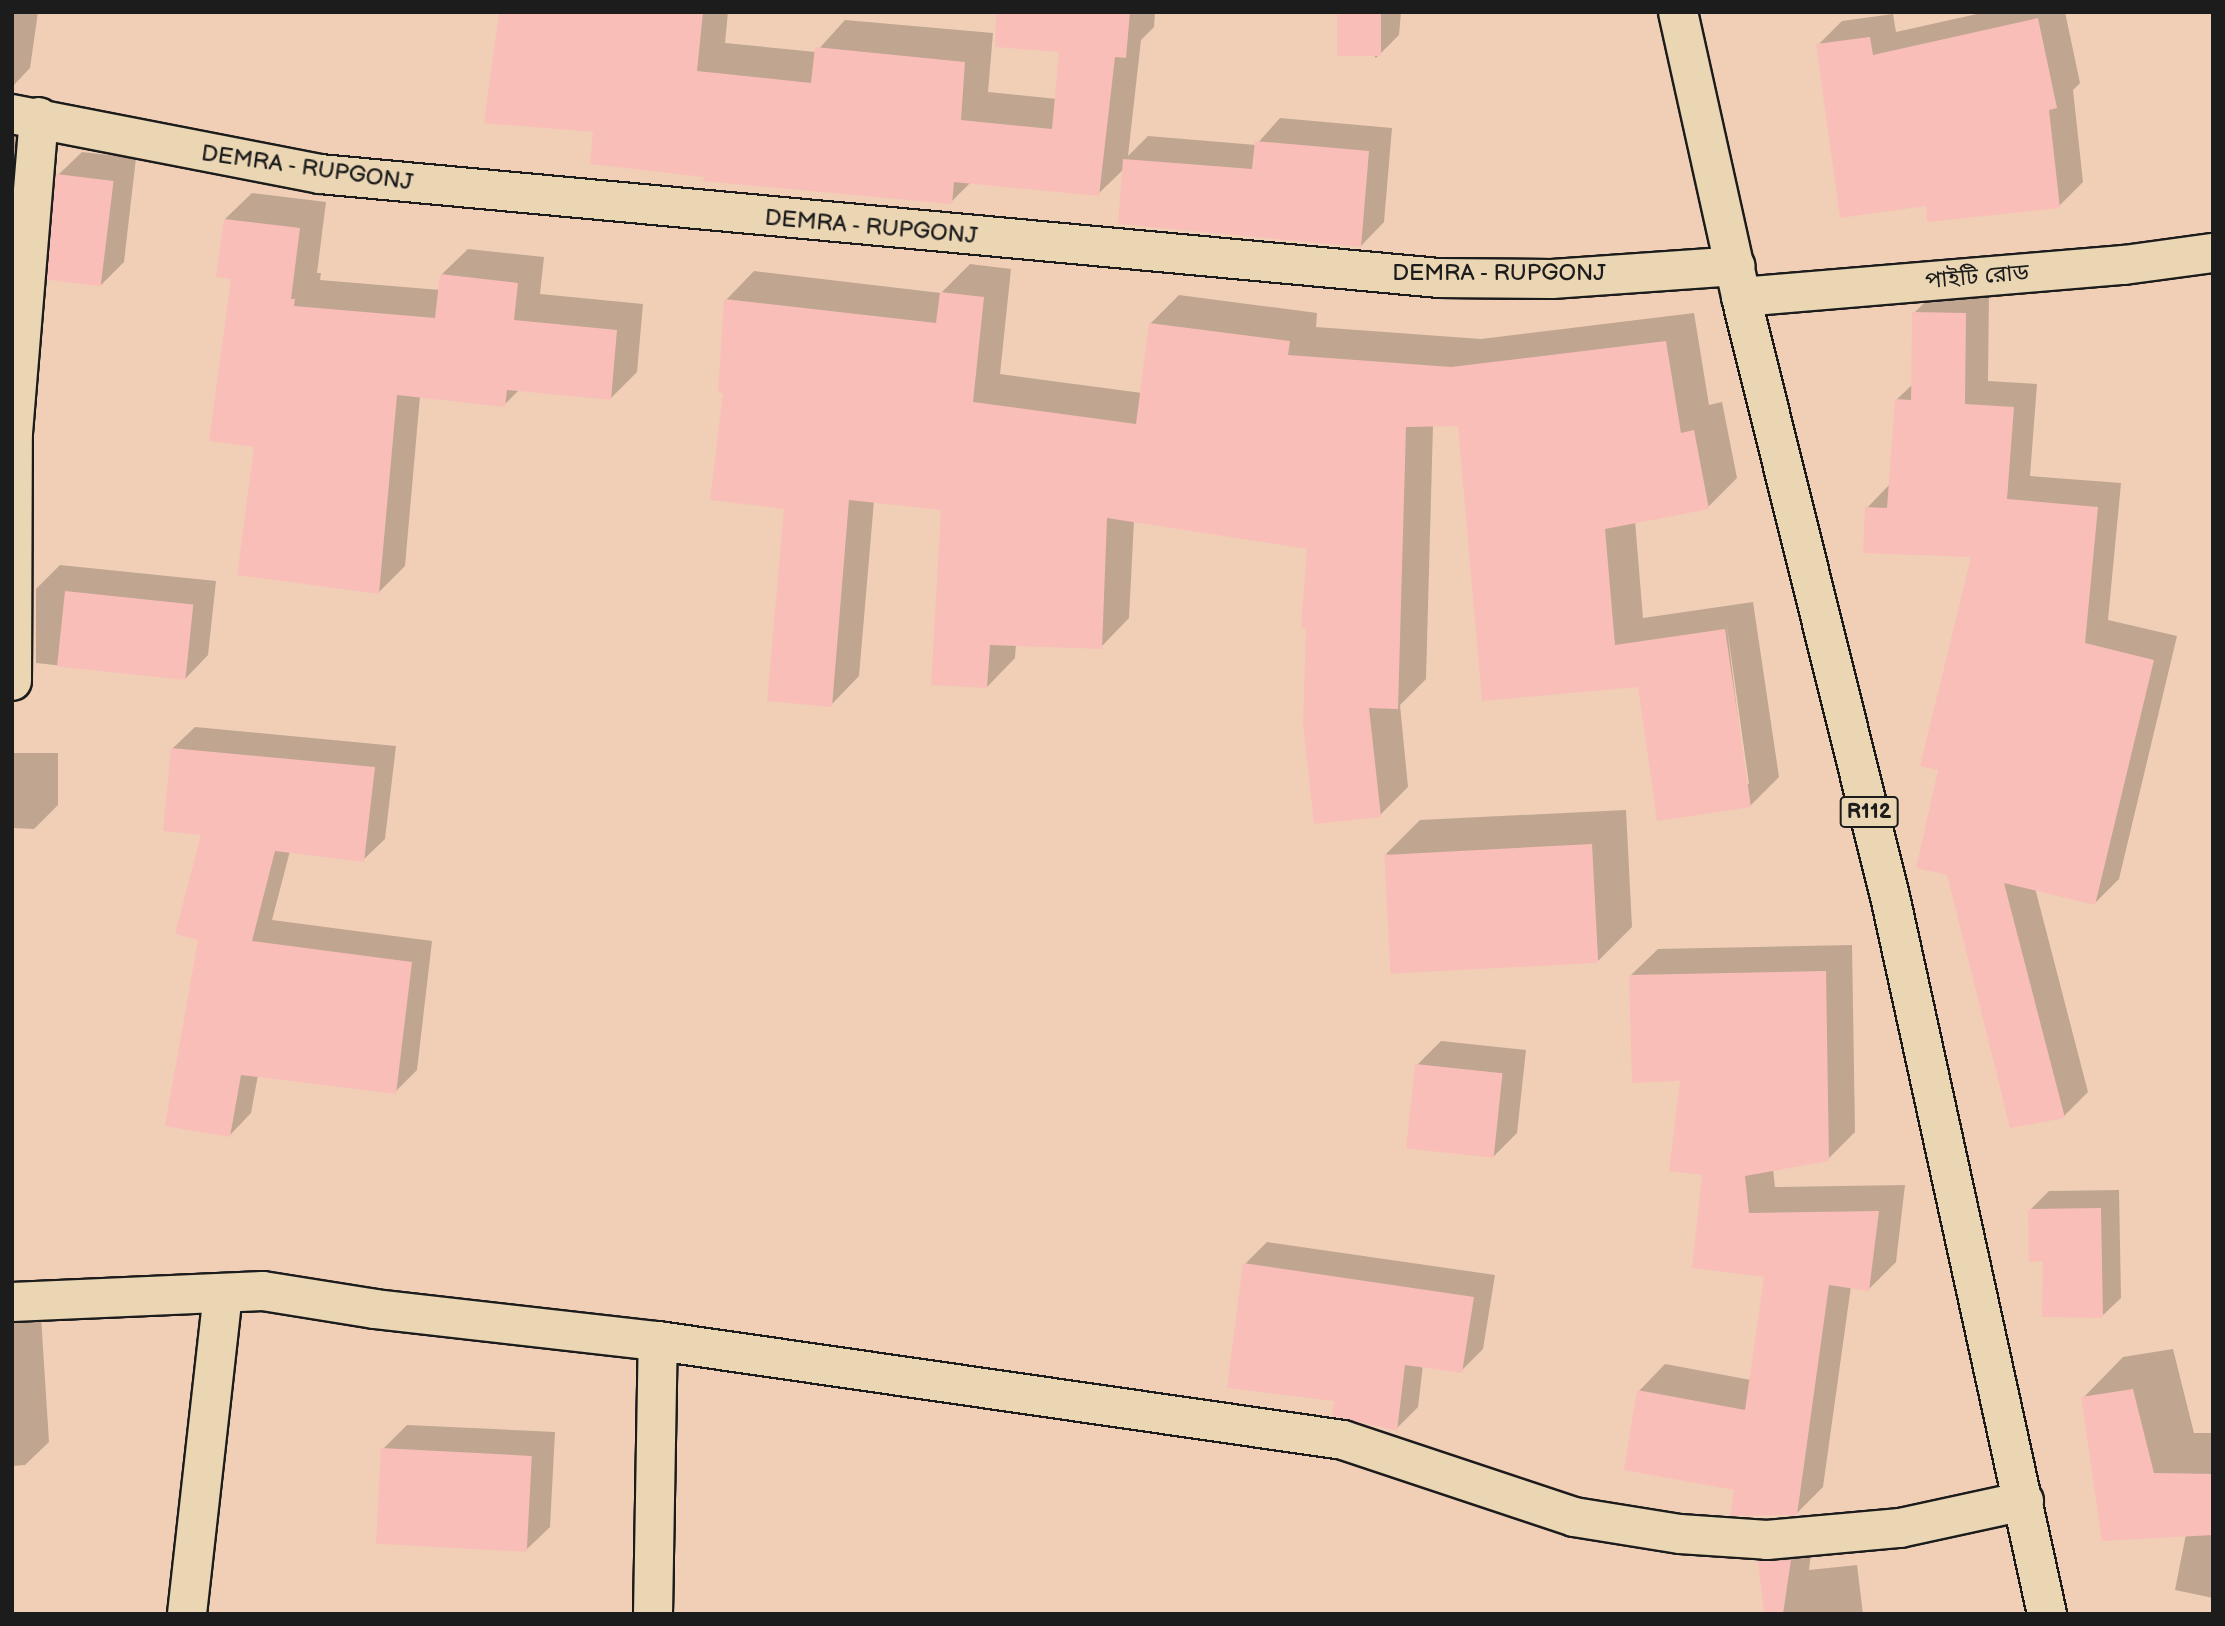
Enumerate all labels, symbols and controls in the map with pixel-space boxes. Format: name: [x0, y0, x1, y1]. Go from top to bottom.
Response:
street label: DEMRA - RUPGONJ: [199, 139, 415, 197]
street label: DEMRA - RUPGONJ: [763, 204, 979, 250]
street label: DEMRA - RUPGONJ: [1391, 259, 1607, 287]
street label: পাইটি রোড: [1924, 259, 2030, 295]
road number: R112: [1839, 794, 1899, 830]

